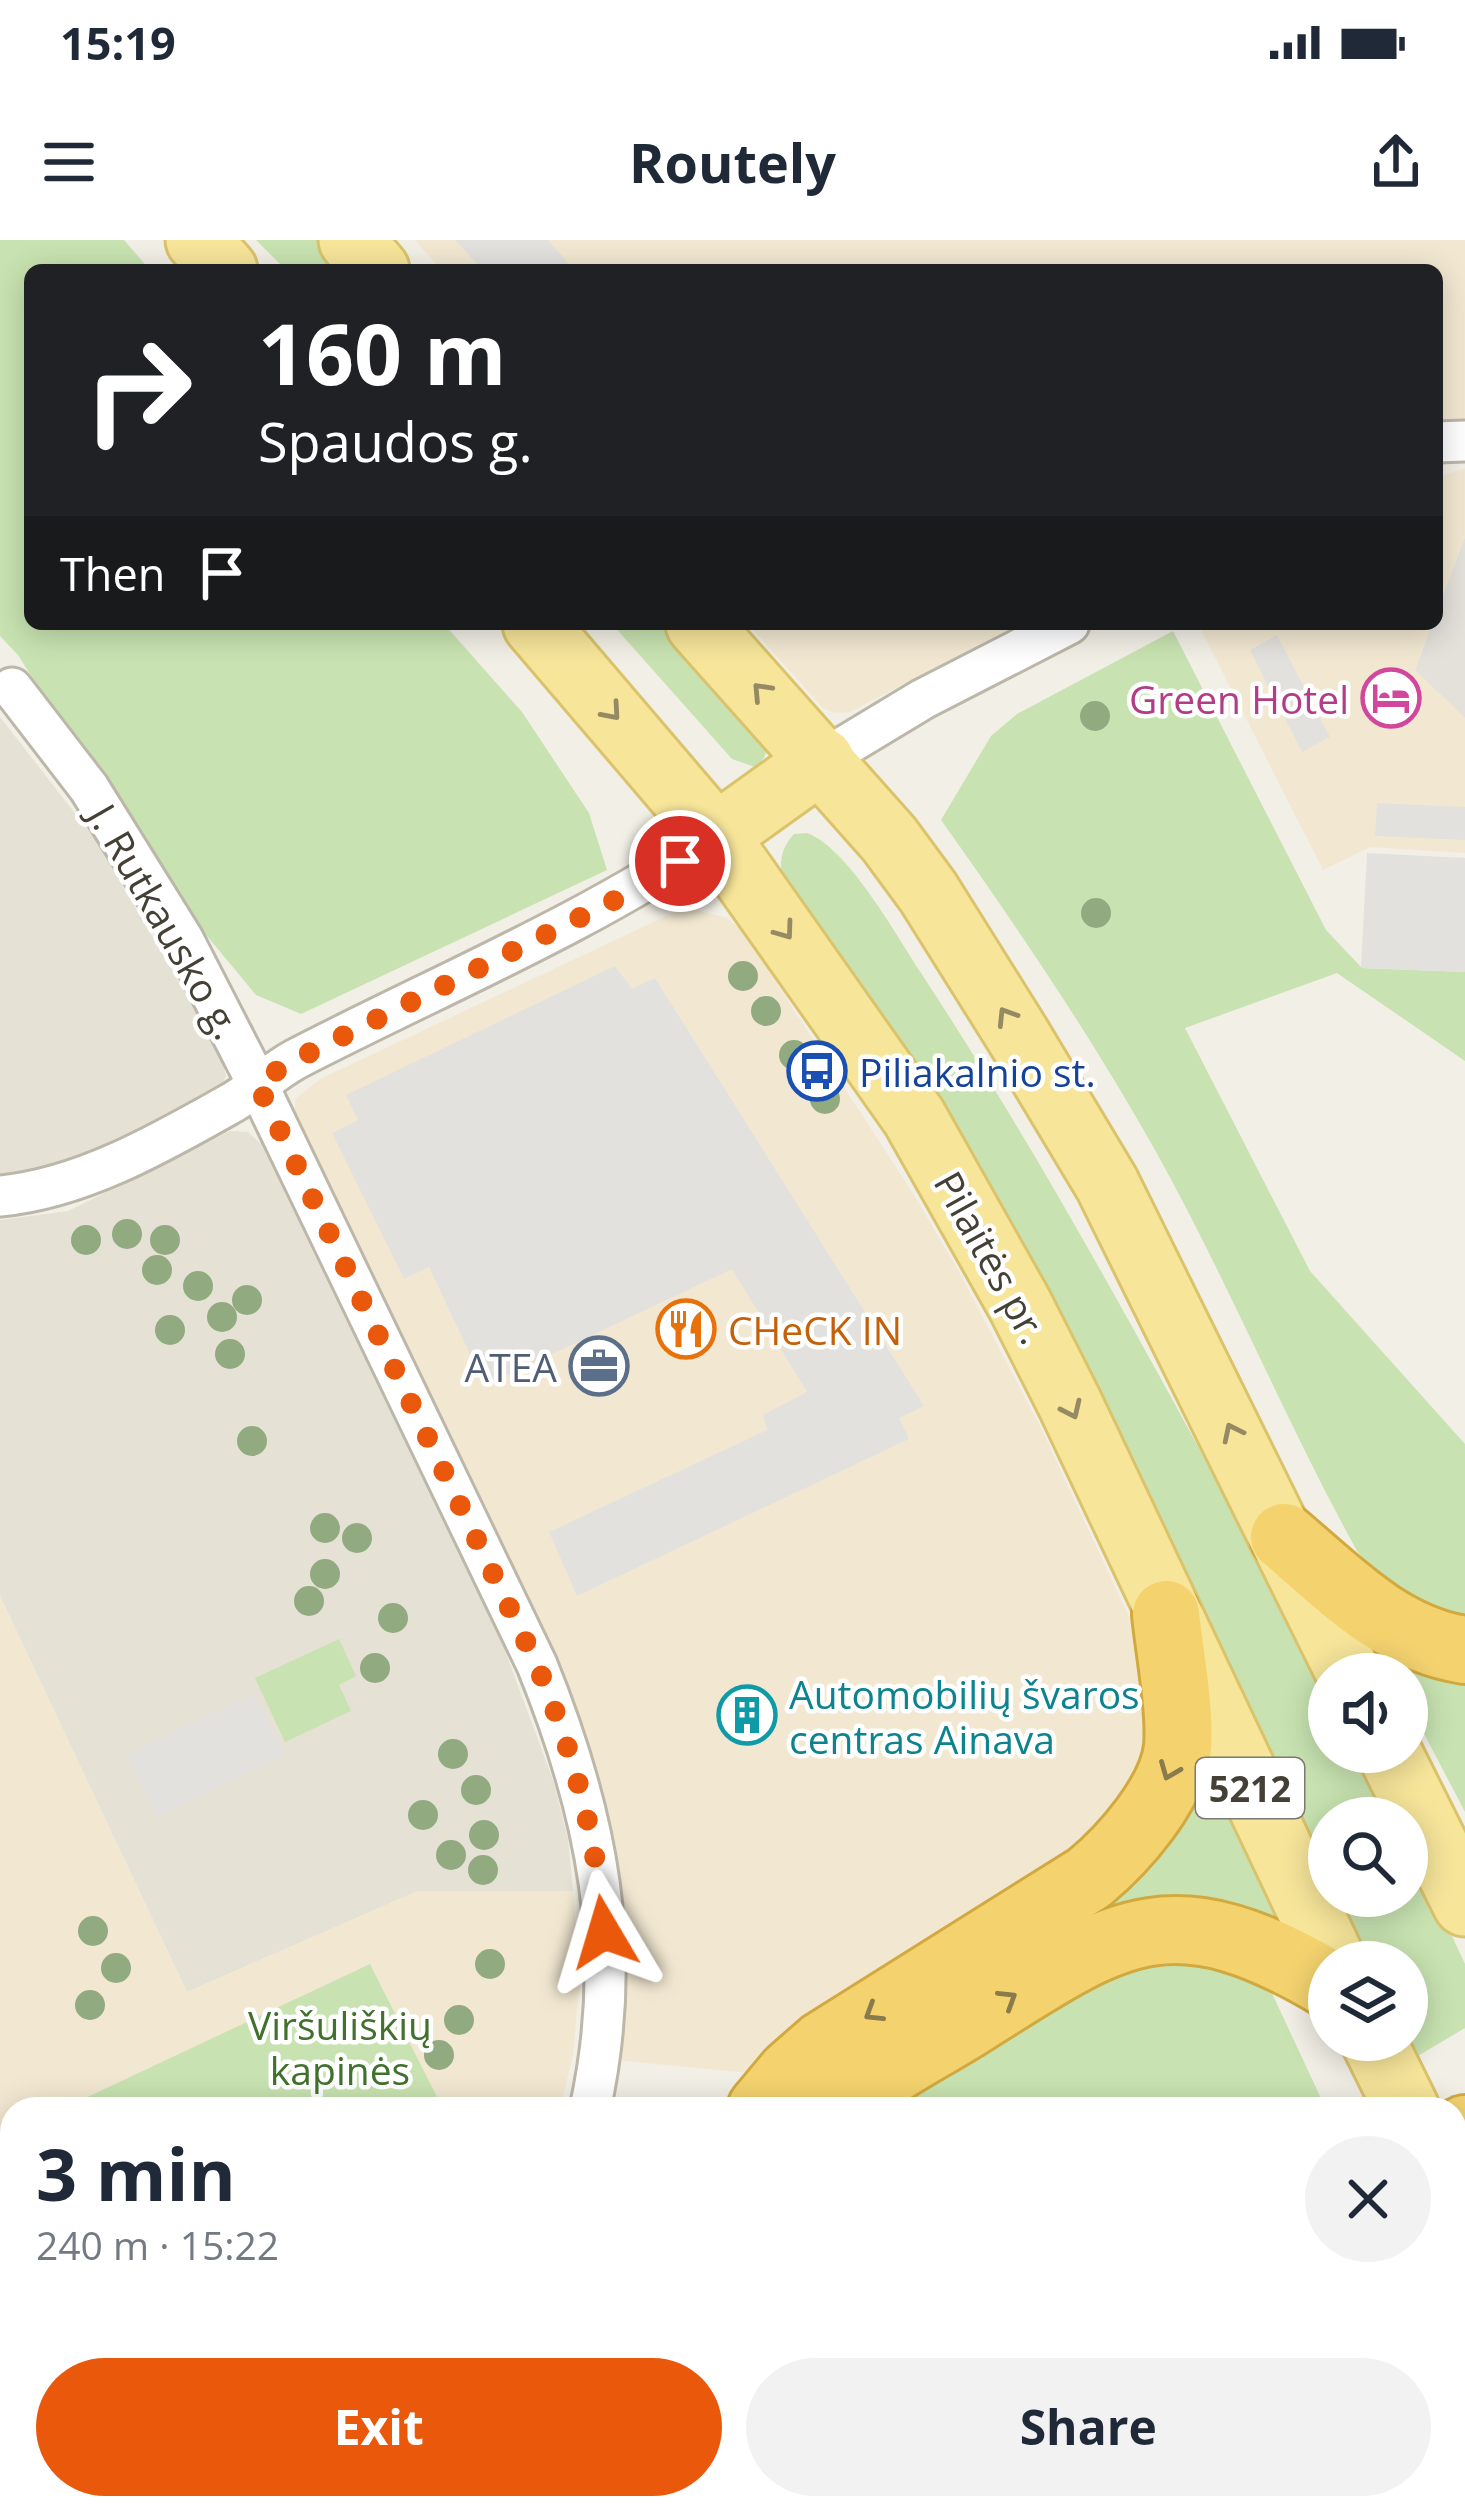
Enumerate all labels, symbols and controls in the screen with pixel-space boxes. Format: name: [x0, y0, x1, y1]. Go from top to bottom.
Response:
text: 15:19: [60, 12, 176, 73]
text: Routely: [629, 125, 836, 199]
icon: menu: [36, 129, 102, 195]
icon: share: [1363, 129, 1429, 195]
text: 160 m: [258, 295, 506, 410]
icon: right: [60, 312, 216, 468]
text: Spaudos g.: [258, 404, 533, 478]
icon: arrive: [189, 540, 255, 606]
text: Then: [60, 543, 165, 604]
hotel icon: Green Hotel: [1360, 667, 1422, 729]
place label: Green Hotel: [1129, 672, 1349, 725]
one-way arrow: [754, 684, 775, 705]
one-way arrow: [598, 698, 619, 720]
street label: J. Rutkausko g.: [75, 790, 255, 1048]
pin: [629, 810, 731, 912]
icon: arrive: [647, 828, 713, 894]
one-way arrow: [770, 918, 792, 939]
one-way arrow: [998, 1007, 1020, 1029]
bus stop icon: Piliakalnio st.: [786, 1040, 848, 1102]
place label: Piliakalnio st.: [859, 1045, 1096, 1098]
street label: Pilaitės pr.: [923, 1161, 1061, 1353]
restaurant icon: CHeCK IN: [655, 1298, 717, 1360]
place label: CHeCK IN: [728, 1303, 902, 1356]
office icon: ATEA: [568, 1335, 630, 1397]
place label: ATEA: [465, 1340, 557, 1393]
one-way arrow: [1058, 1398, 1081, 1419]
one-way arrow: [1224, 1423, 1247, 1445]
map controls: [1308, 1653, 1428, 2061]
button: sound: [1308, 1653, 1428, 1773]
place label: Automobilių švaros centras Ainava: [789, 1667, 1140, 1765]
building icon: Automobilių švaros centras Ainava: [716, 1684, 778, 1746]
road number: 5212: [1196, 1758, 1304, 1818]
one-way arrow: [1159, 1759, 1183, 1780]
button: search: [1308, 1797, 1428, 1917]
position arrow: [541, 1869, 667, 1995]
button: layers: [1308, 1941, 1428, 2061]
one-way arrow: [995, 1991, 1017, 2013]
park label: Viršuliškių kapinės: [248, 1998, 432, 2096]
one-way arrow: [865, 1999, 887, 2021]
text: 3 min: [36, 2124, 236, 2222]
button: close: [1305, 2136, 1431, 2262]
text: 240 m · 15:22: [36, 2218, 279, 2271]
button: Exit: [36, 2358, 722, 2496]
button: Share: [746, 2358, 1431, 2496]

